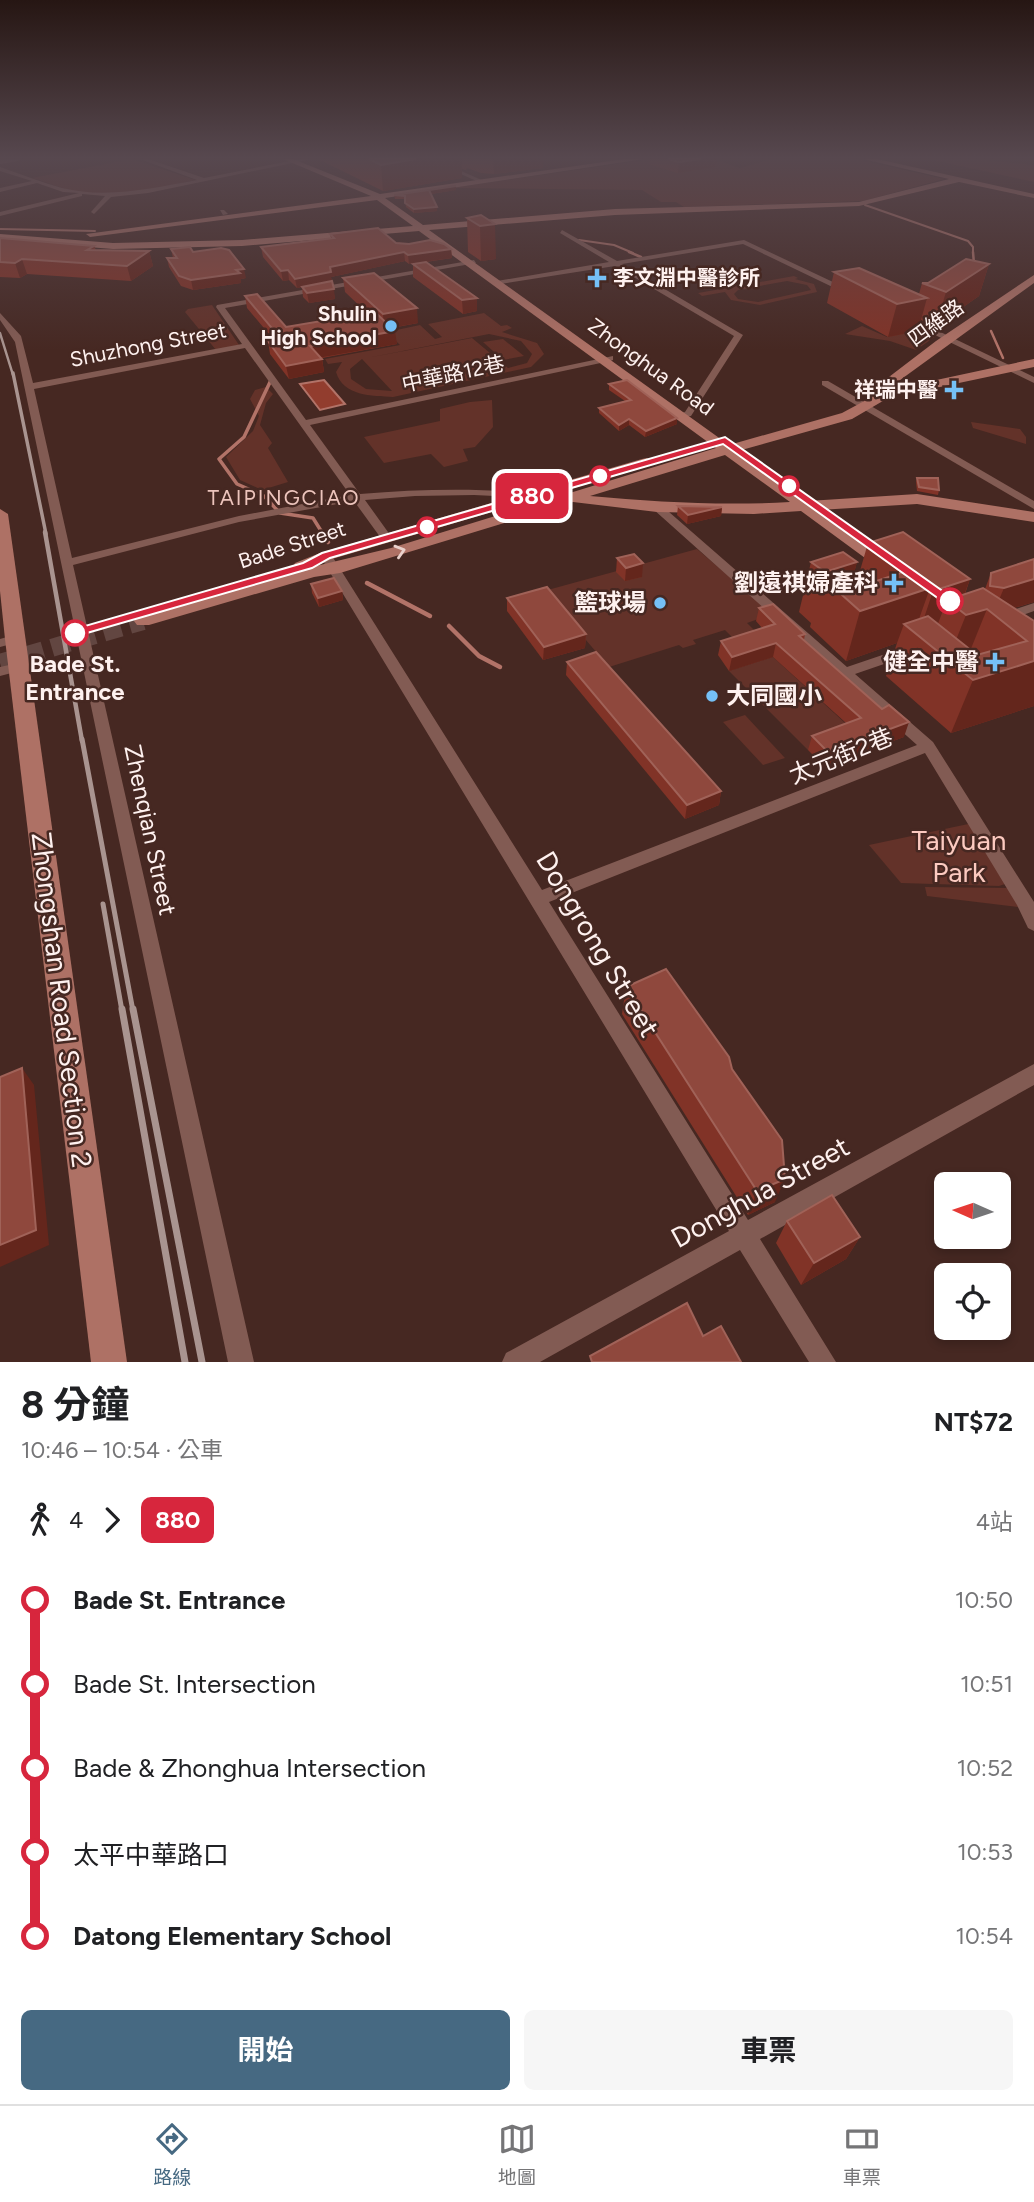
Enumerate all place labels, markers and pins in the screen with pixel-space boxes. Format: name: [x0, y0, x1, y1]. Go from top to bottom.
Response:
place label: 李文淵中醫診所: [613, 265, 760, 290]
marker: 李文淵中醫診所: [587, 268, 607, 288]
place label: Shulin High School: [260, 301, 377, 350]
marker: Shulin High School: [383, 318, 399, 334]
place label: 祥瑞中醫: [854, 377, 938, 402]
marker: 祥瑞中醫: [944, 380, 964, 400]
unlabelled marker: [590, 466, 610, 486]
unlabelled marker: [779, 476, 799, 496]
unlabelled marker: [417, 517, 437, 537]
place label: 劉遠祺婦產科: [734, 568, 878, 597]
marker: 劉遠祺婦產科: [884, 573, 904, 593]
place label: 籃球場: [574, 588, 646, 617]
unlabelled marker: [937, 588, 963, 614]
marker: 籃球場: [652, 595, 668, 611]
marker: Bade St. Entrance: [62, 620, 88, 646]
place label: 健全中醫: [883, 647, 979, 676]
place label: Bade St. Entrance: [25, 649, 125, 706]
marker: 健全中醫: [985, 652, 1005, 672]
place label: 大同國小: [726, 681, 822, 710]
marker: 大同國小: [704, 688, 720, 704]

